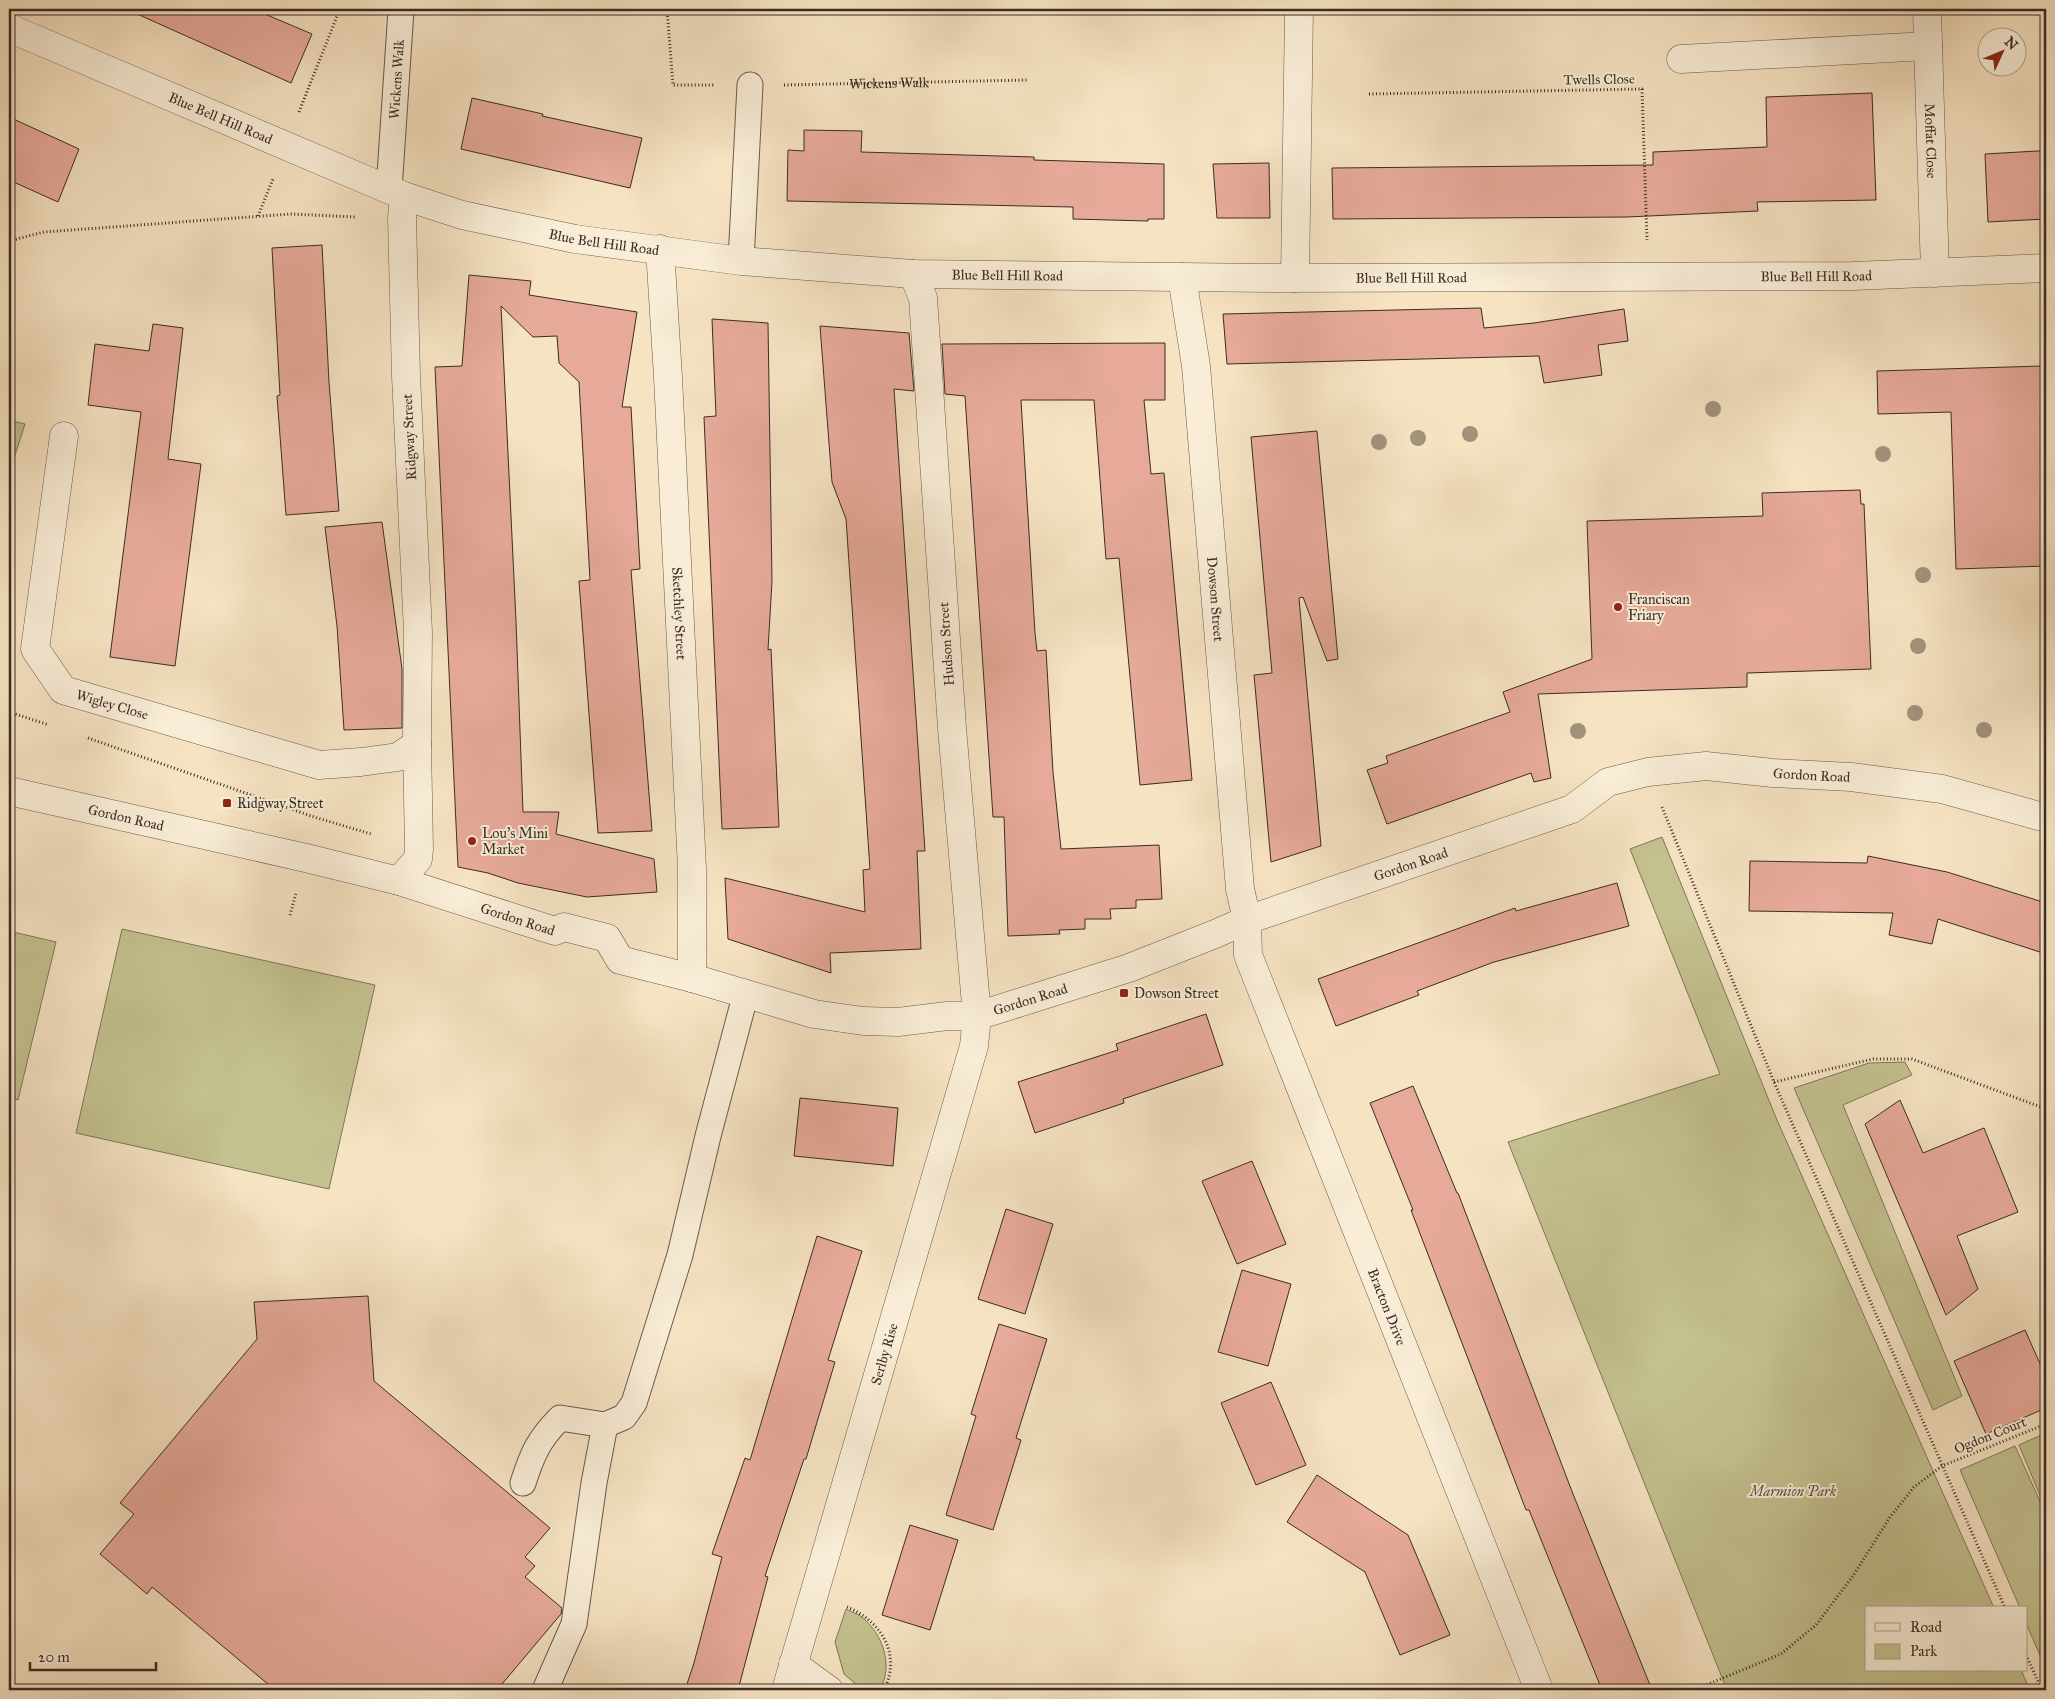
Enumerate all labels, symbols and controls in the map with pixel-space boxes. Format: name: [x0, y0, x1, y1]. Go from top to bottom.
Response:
north arrow: [1978, 28, 2028, 78]
text: N: [2001, 33, 2021, 54]
street label: Wickens Walk: [386, 38, 408, 120]
street label: Twells Close: [1563, 70, 1635, 89]
street label: Wickens Walk: [849, 74, 930, 93]
street label: Blue Bell Hill Road: [166, 89, 275, 148]
street label: Moffat Close: [1921, 103, 1940, 179]
street label: Blue Bell Hill Road: [547, 226, 660, 259]
street label: Blue Bell Hill Road: [951, 266, 1063, 285]
street label: Blue Bell Hill Road: [1760, 267, 1872, 285]
street label: Blue Bell Hill Road: [1355, 269, 1467, 287]
street label: Ridgway Street: [399, 393, 420, 481]
street label: Dowson Street: [1203, 556, 1227, 642]
street label: Sketchley Street: [668, 567, 690, 660]
place label: Franciscan Friary: [1628, 591, 1690, 624]
street label: Hudson Street: [935, 601, 958, 687]
marker: Franciscan Friary: [1612, 601, 1624, 613]
street label: Wigley Close: [74, 686, 150, 724]
street label: Gordon Road: [1773, 765, 1851, 786]
place label: Ridgway Street: [237, 795, 324, 812]
marker: Ridgway Street: [221, 797, 233, 809]
street label: Gordon Road: [86, 801, 165, 835]
place label: Lou's Mini Market: [482, 825, 548, 858]
marker: Lou's Mini Market: [466, 835, 478, 847]
street label: Gordon Road: [1372, 844, 1450, 885]
street label: Gordon Road: [478, 900, 557, 939]
street label: Gordon Road: [991, 980, 1070, 1019]
place label: Dowson Street: [1134, 985, 1219, 1002]
marker: Dowson Street: [1118, 987, 1130, 999]
street label: Bracton Drive: [1364, 1266, 1410, 1348]
street label: Serlby Rise: [867, 1321, 902, 1387]
street label: Ogdon Court: [1952, 1413, 2029, 1458]
park label: Marmion Park: [1748, 1483, 1837, 1500]
legend: [1865, 1606, 2028, 1672]
text: Road: [1910, 1618, 1942, 1636]
scale bar: [30, 1639, 156, 1671]
text: Park: [1910, 1642, 1937, 1660]
text: 20 m: [38, 1648, 70, 1666]

